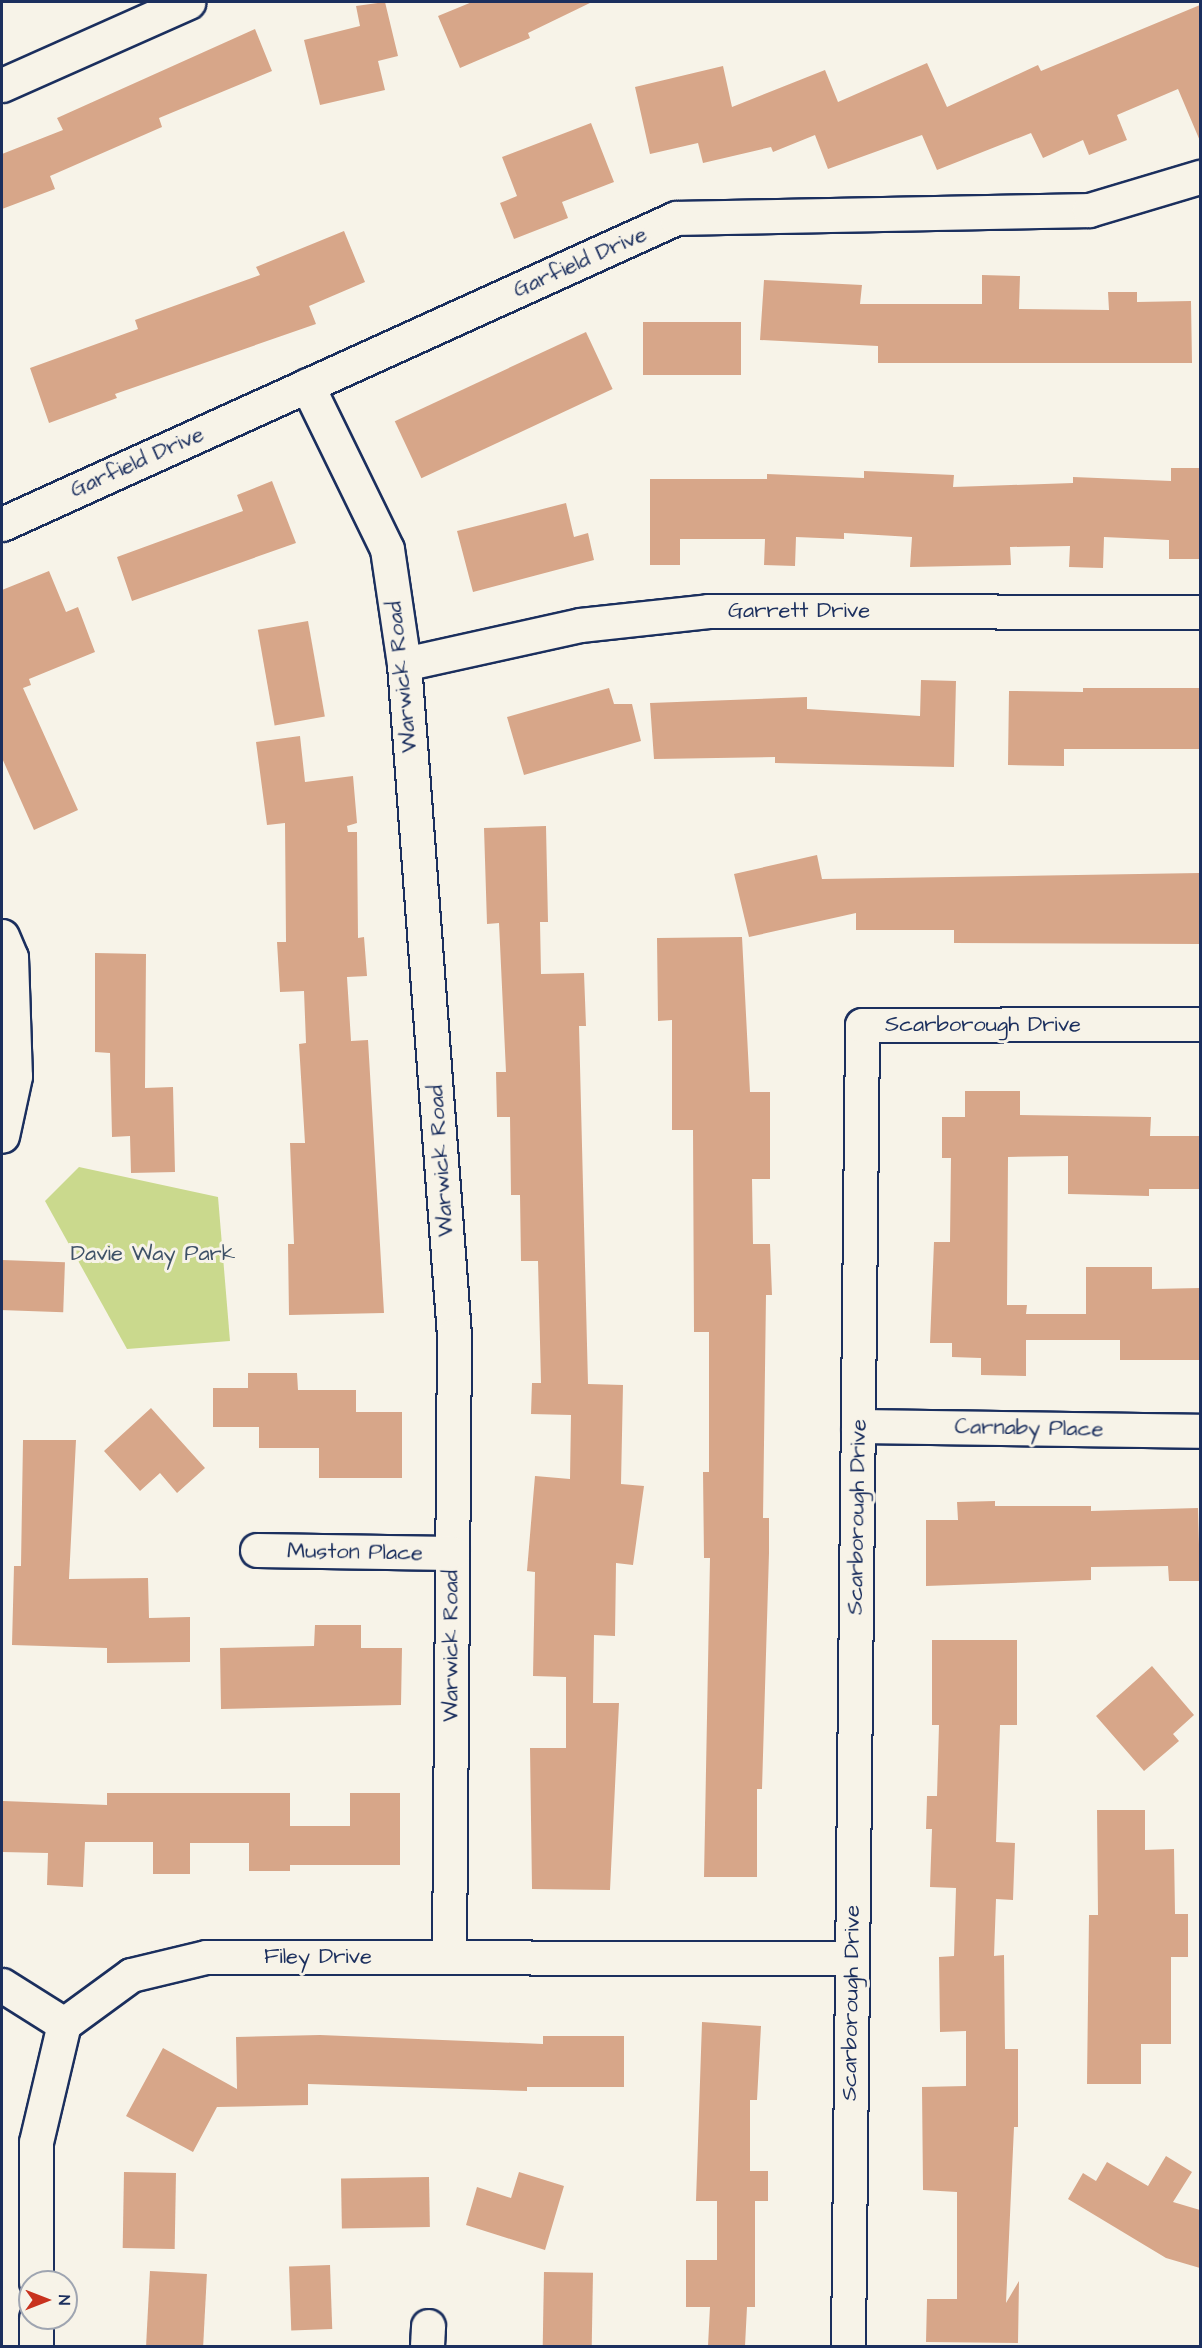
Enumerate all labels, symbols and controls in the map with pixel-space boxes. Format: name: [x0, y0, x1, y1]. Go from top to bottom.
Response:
street label: Garfield Drive: [509, 221, 651, 303]
street label: Garfield Drive: [66, 421, 208, 503]
street label: Garrett Drive: [728, 598, 870, 624]
street label: Warwick Road: [381, 600, 423, 754]
street label: Scarborough Drive: [885, 1012, 1081, 1038]
street label: Warwick Road: [423, 1084, 459, 1238]
park label: Davie Way Park: [71, 1241, 235, 1267]
street label: Carnaby Place: [954, 1414, 1104, 1442]
street label: Scarborough Drive: [842, 1419, 872, 1615]
street label: Muston Place: [287, 1538, 423, 1566]
street label: Warwick Road: [438, 1570, 464, 1722]
street label: Scarborough Drive: [836, 1905, 866, 2101]
street label: Filey Drive: [264, 1944, 372, 1970]
north arrow: [18, 2270, 78, 2330]
text: N: [53, 2295, 75, 2305]

